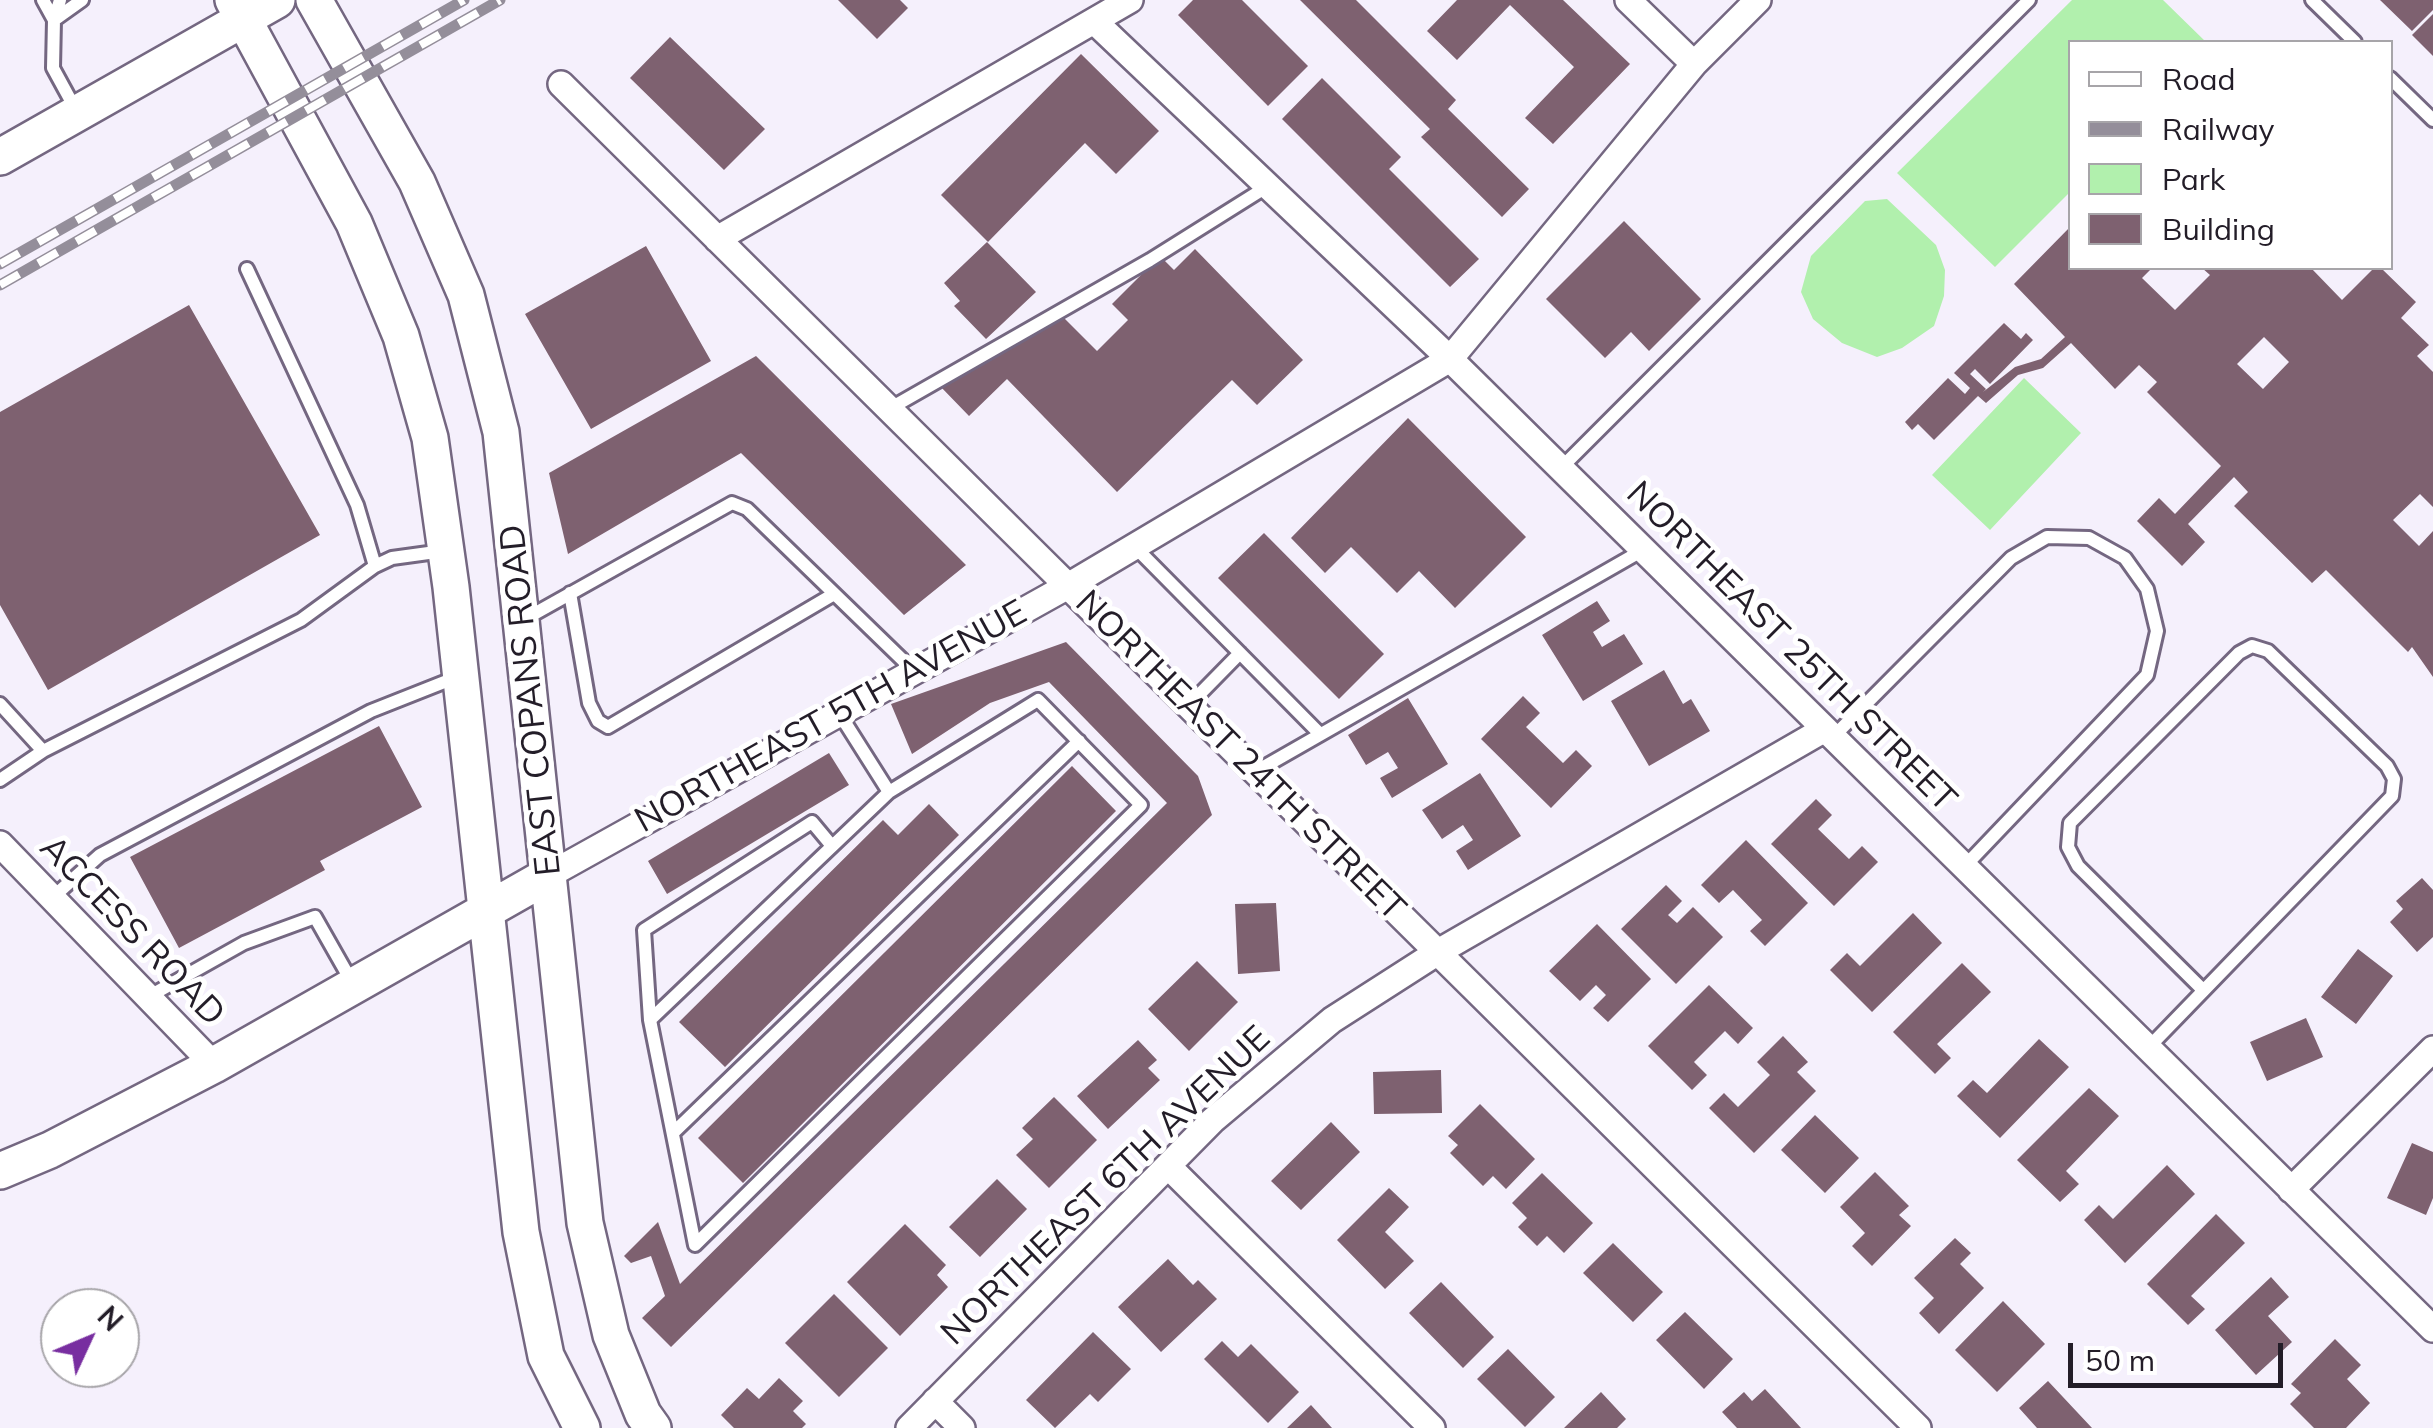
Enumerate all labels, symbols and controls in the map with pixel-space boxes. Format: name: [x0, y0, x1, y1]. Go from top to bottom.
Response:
legend: [2068, 40, 2393, 270]
text: Road: [2162, 60, 2236, 98]
text: Railway: [2162, 110, 2275, 148]
text: Park: [2162, 160, 2225, 198]
text: Building: [2162, 210, 2275, 248]
street label: NORTHEAST 25TH STREET: [1617, 473, 1965, 821]
street label: EAST COPANS ROAD: [492, 522, 570, 878]
street label: NORTHEAST 24TH STREET: [1066, 582, 1414, 930]
street label: NORTHEAST 5TH AVENUE: [628, 592, 1034, 842]
street label: ACCESS ROAD: [31, 827, 233, 1035]
street label: NORTHEAST 6TH AVENUE: [933, 1018, 1279, 1354]
north arrow: [40, 1288, 140, 1388]
text: N: [91, 1298, 130, 1338]
scale bar: [2073, 1323, 2288, 1385]
text: 50 m: [2085, 1341, 2155, 1379]

